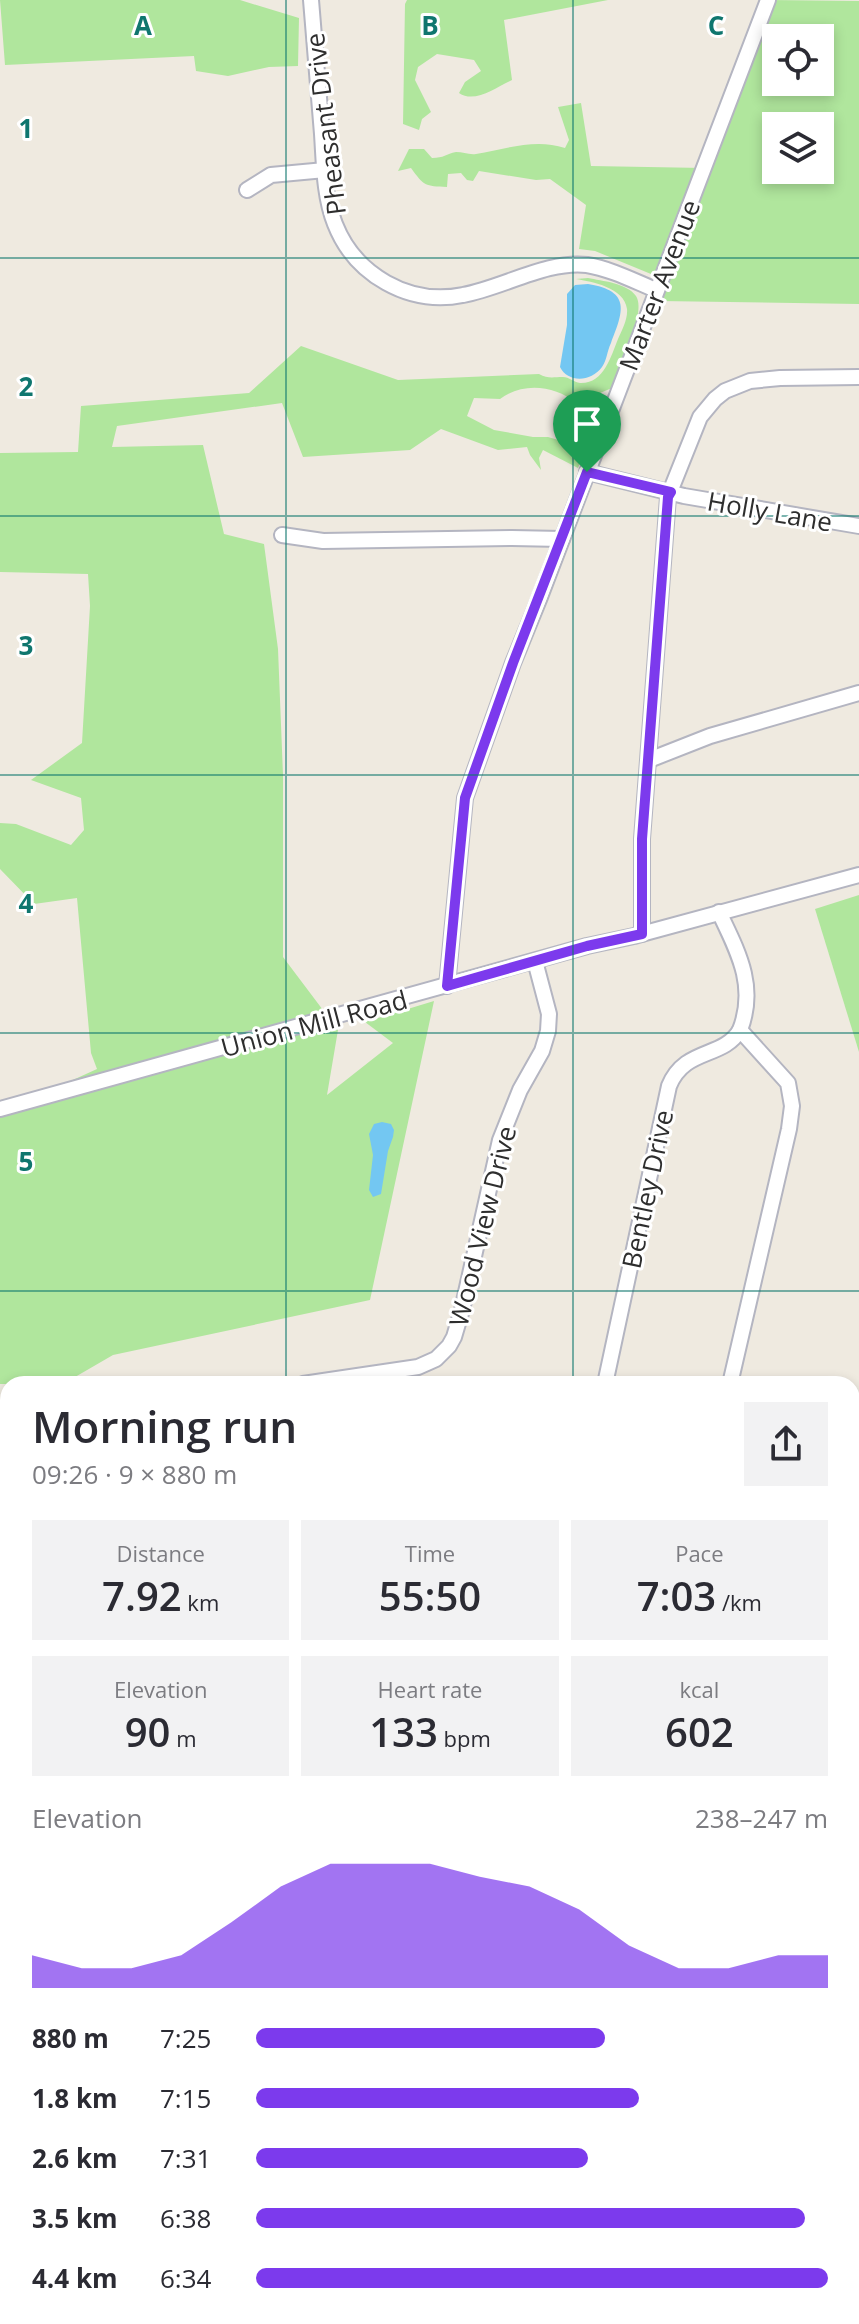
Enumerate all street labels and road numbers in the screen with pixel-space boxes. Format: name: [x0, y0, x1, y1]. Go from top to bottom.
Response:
street label: Pheasant Drive: [296, 31, 354, 217]
street label: Marter Avenue: [610, 194, 708, 376]
street label: Holly Lane: [705, 482, 835, 540]
street label: Union Mill Road: [217, 981, 411, 1065]
street label: Bentley Drive: [613, 1106, 681, 1272]
street label: Wood View Drive: [440, 1122, 524, 1330]

